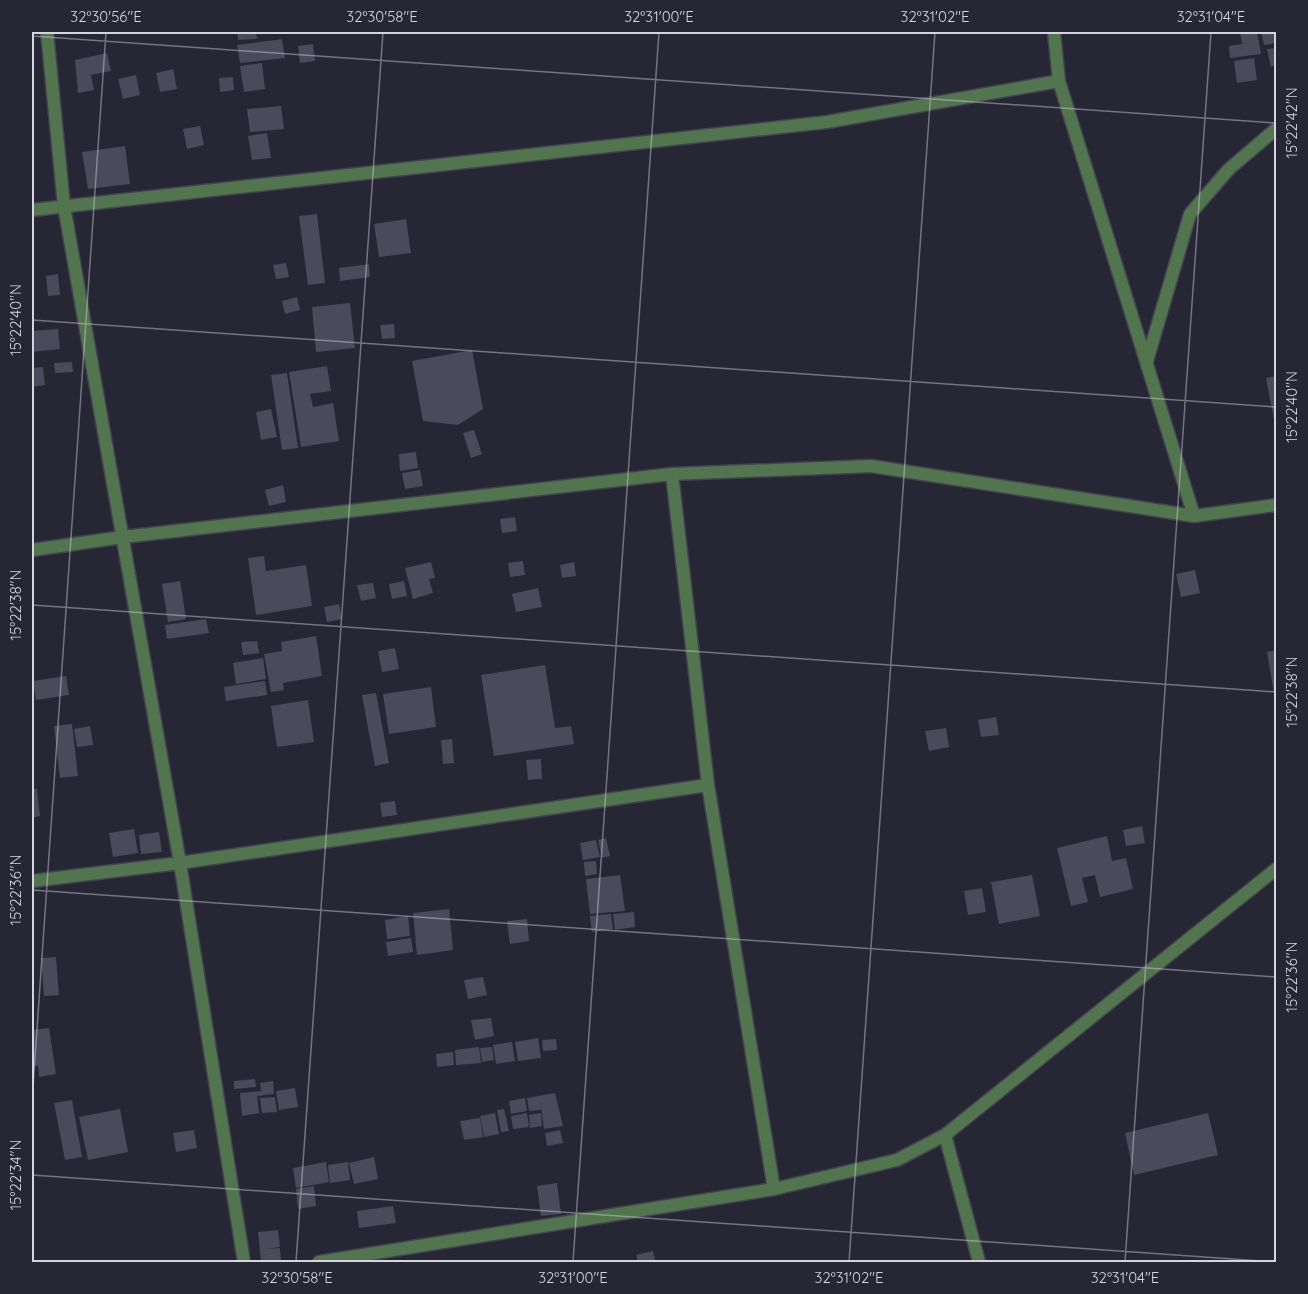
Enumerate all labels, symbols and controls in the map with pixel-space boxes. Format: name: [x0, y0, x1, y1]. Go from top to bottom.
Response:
text: 32°30'56"E: [70, 7, 142, 26]
text: 32°30'58"E: [346, 7, 418, 26]
text: 32°31'00"E: [624, 7, 694, 26]
text: 32°31'02"E: [901, 7, 969, 26]
text: 32°31'04"E: [1177, 7, 1245, 26]
text: 15°22'42"N: [1282, 87, 1301, 159]
text: 15°22'40"N: [6, 284, 25, 356]
text: 15°22'40"N: [1282, 371, 1301, 443]
text: 15°22'38"N: [6, 570, 25, 640]
text: 15°22'38"N: [1282, 657, 1301, 727]
text: 15°22'36"N: [6, 855, 25, 925]
text: 15°22'36"N: [1282, 942, 1301, 1012]
text: 15°22'34"N: [6, 1140, 25, 1210]
text: 32°30'58"E: [261, 1268, 333, 1287]
text: 32°31'00"E: [538, 1268, 608, 1287]
text: 32°31'02"E: [815, 1268, 883, 1287]
text: 32°31'04"E: [1091, 1268, 1159, 1287]

